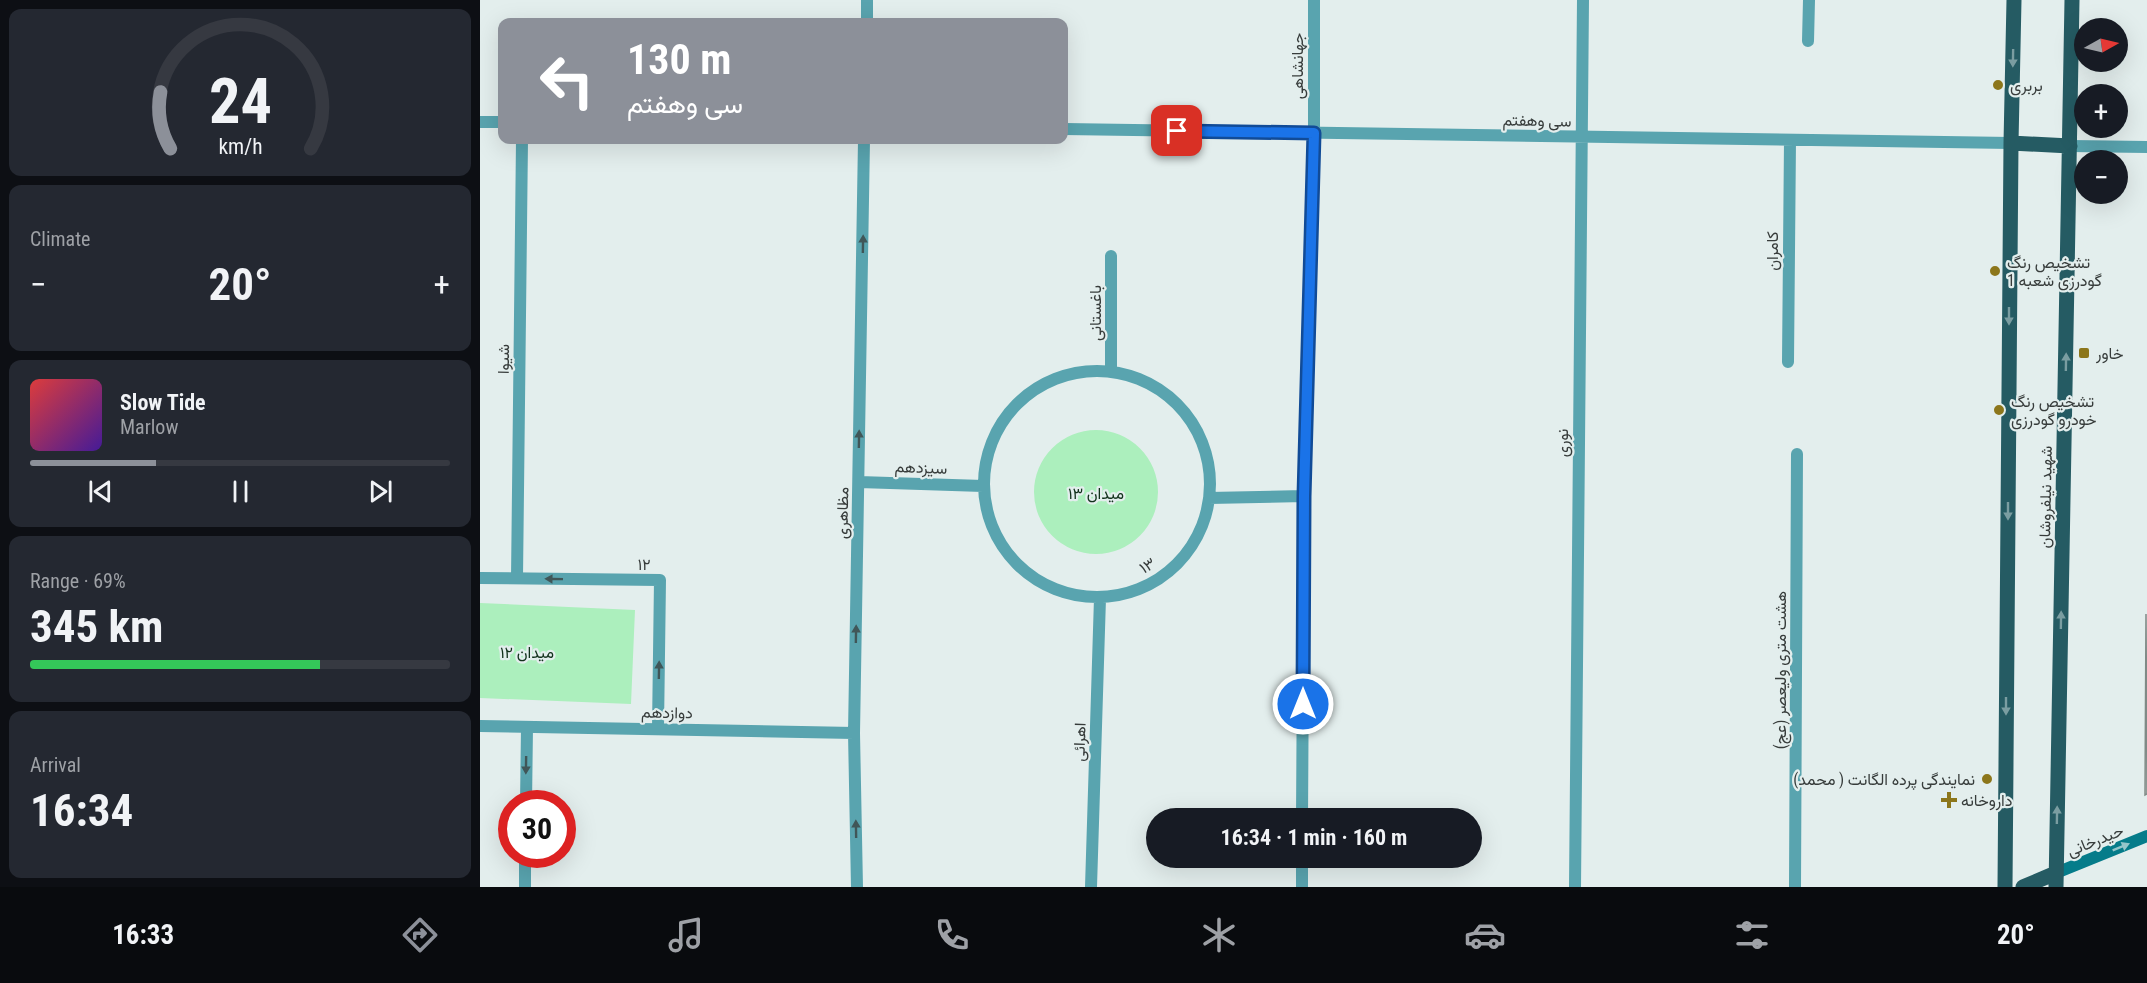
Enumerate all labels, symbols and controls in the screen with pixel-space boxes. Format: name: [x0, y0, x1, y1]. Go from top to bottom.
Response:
north arrow: [2074, 18, 2128, 72]
map controls: [2074, 18, 2128, 204]
street label: جهانشاهی: [1288, 32, 1308, 99]
text: 130 m: [627, 35, 732, 84]
icon: left: [528, 42, 606, 120]
one-way arrow: [2008, 49, 2017, 68]
text: 24: [208, 65, 272, 138]
place label: بربری: [2010, 76, 2043, 96]
marker: بربری: [1991, 78, 2005, 92]
button: +: [2074, 84, 2128, 138]
text: سی وهفتم: [627, 88, 743, 120]
pin: [1151, 105, 1202, 156]
street label: سی وهفتم: [1502, 110, 1572, 132]
icon: arrive: [1160, 114, 1193, 147]
text: km/h: [218, 135, 262, 160]
button: −: [2074, 150, 2128, 204]
text: Climate: [30, 227, 90, 251]
street label: کامران: [1763, 231, 1783, 271]
one-way arrow: [858, 234, 867, 253]
place label: تشخیص رنگ گودرزی شعبه 1: [2007, 253, 2102, 291]
text: 20°: [209, 258, 272, 311]
marker: تشخیص رنگ گودرزی شعبه 1: [1988, 264, 2002, 278]
text: −: [30, 265, 47, 304]
text: +: [434, 265, 450, 304]
street label: باغستانی: [1086, 285, 1106, 341]
one-way arrow: [2004, 307, 2014, 326]
street label: شیوا: [494, 344, 514, 374]
place label: خاور: [2095, 344, 2124, 364]
marker: خاور: [2077, 346, 2091, 360]
one-way arrow: [2061, 353, 2071, 372]
text: Slow Tide: [120, 390, 206, 415]
place label: تشخیص رنگ خودرو گودرزی: [2011, 392, 2097, 430]
marker: تشخیص رنگ خودرو گودرزی: [1992, 403, 2006, 417]
text: Marlow: [120, 415, 178, 439]
one-way arrow: [855, 429, 864, 448]
street label: نوری: [1553, 429, 1573, 457]
street label: شهید نیلفروشان: [2035, 446, 2057, 549]
street label: سیزدهم: [894, 457, 948, 479]
icon: previous: [84, 475, 117, 508]
icon: pause: [224, 475, 257, 508]
icon: next: [364, 475, 397, 508]
park label: میدان ۱۳: [1068, 484, 1124, 503]
street label: مظاهری: [833, 487, 853, 539]
one-way arrow: [2003, 502, 2013, 521]
street label: ۱۳: [1136, 553, 1159, 577]
street label: ۱۲: [637, 555, 651, 574]
text: Range · 69%: [30, 569, 126, 593]
one-way arrow: [545, 574, 564, 584]
street label: هشت متری ولیعصر (عج): [1771, 591, 1792, 749]
text: 345 km: [30, 600, 163, 653]
one-way arrow: [2056, 610, 2066, 629]
one-way arrow: [851, 624, 861, 643]
park label: میدان ۱۲: [500, 643, 554, 662]
one-way arrow: [654, 660, 664, 679]
position arrow: [1271, 672, 1335, 736]
one-way arrow: [2001, 697, 2011, 716]
street label: دوازدهم: [641, 703, 693, 723]
street label: اهرائی: [1069, 722, 1091, 762]
text: Arrival: [30, 753, 81, 777]
one-way arrow: [521, 756, 531, 775]
place label: نمایندگی پرده الگانت ( محمد): [1793, 770, 1975, 791]
marker: نمایندگی پرده الگانت ( محمد): [1980, 772, 1994, 786]
text: 16:34: [30, 784, 133, 837]
speed limit sign: 30: [498, 790, 576, 868]
place label: داروخانه: [1961, 791, 2012, 811]
marker: داروخانه: [1942, 793, 1956, 807]
one-way arrow: [2053, 805, 2062, 824]
one-way arrow: [851, 819, 861, 838]
street label: حیدرخانی: [2064, 820, 2127, 861]
text: 16:34 · 1 min · 160 m: [1221, 825, 1407, 850]
one-way arrow: [2112, 842, 2130, 851]
icon: directions: [399, 914, 441, 956]
icon: music: [665, 914, 707, 956]
icon: phone: [931, 914, 973, 956]
icon: climate: [1198, 914, 1240, 956]
icon: car: [1464, 914, 1506, 956]
icon: filters: [1731, 914, 1773, 956]
text: 16:33: [112, 919, 174, 951]
text: 20°: [1997, 919, 2035, 951]

